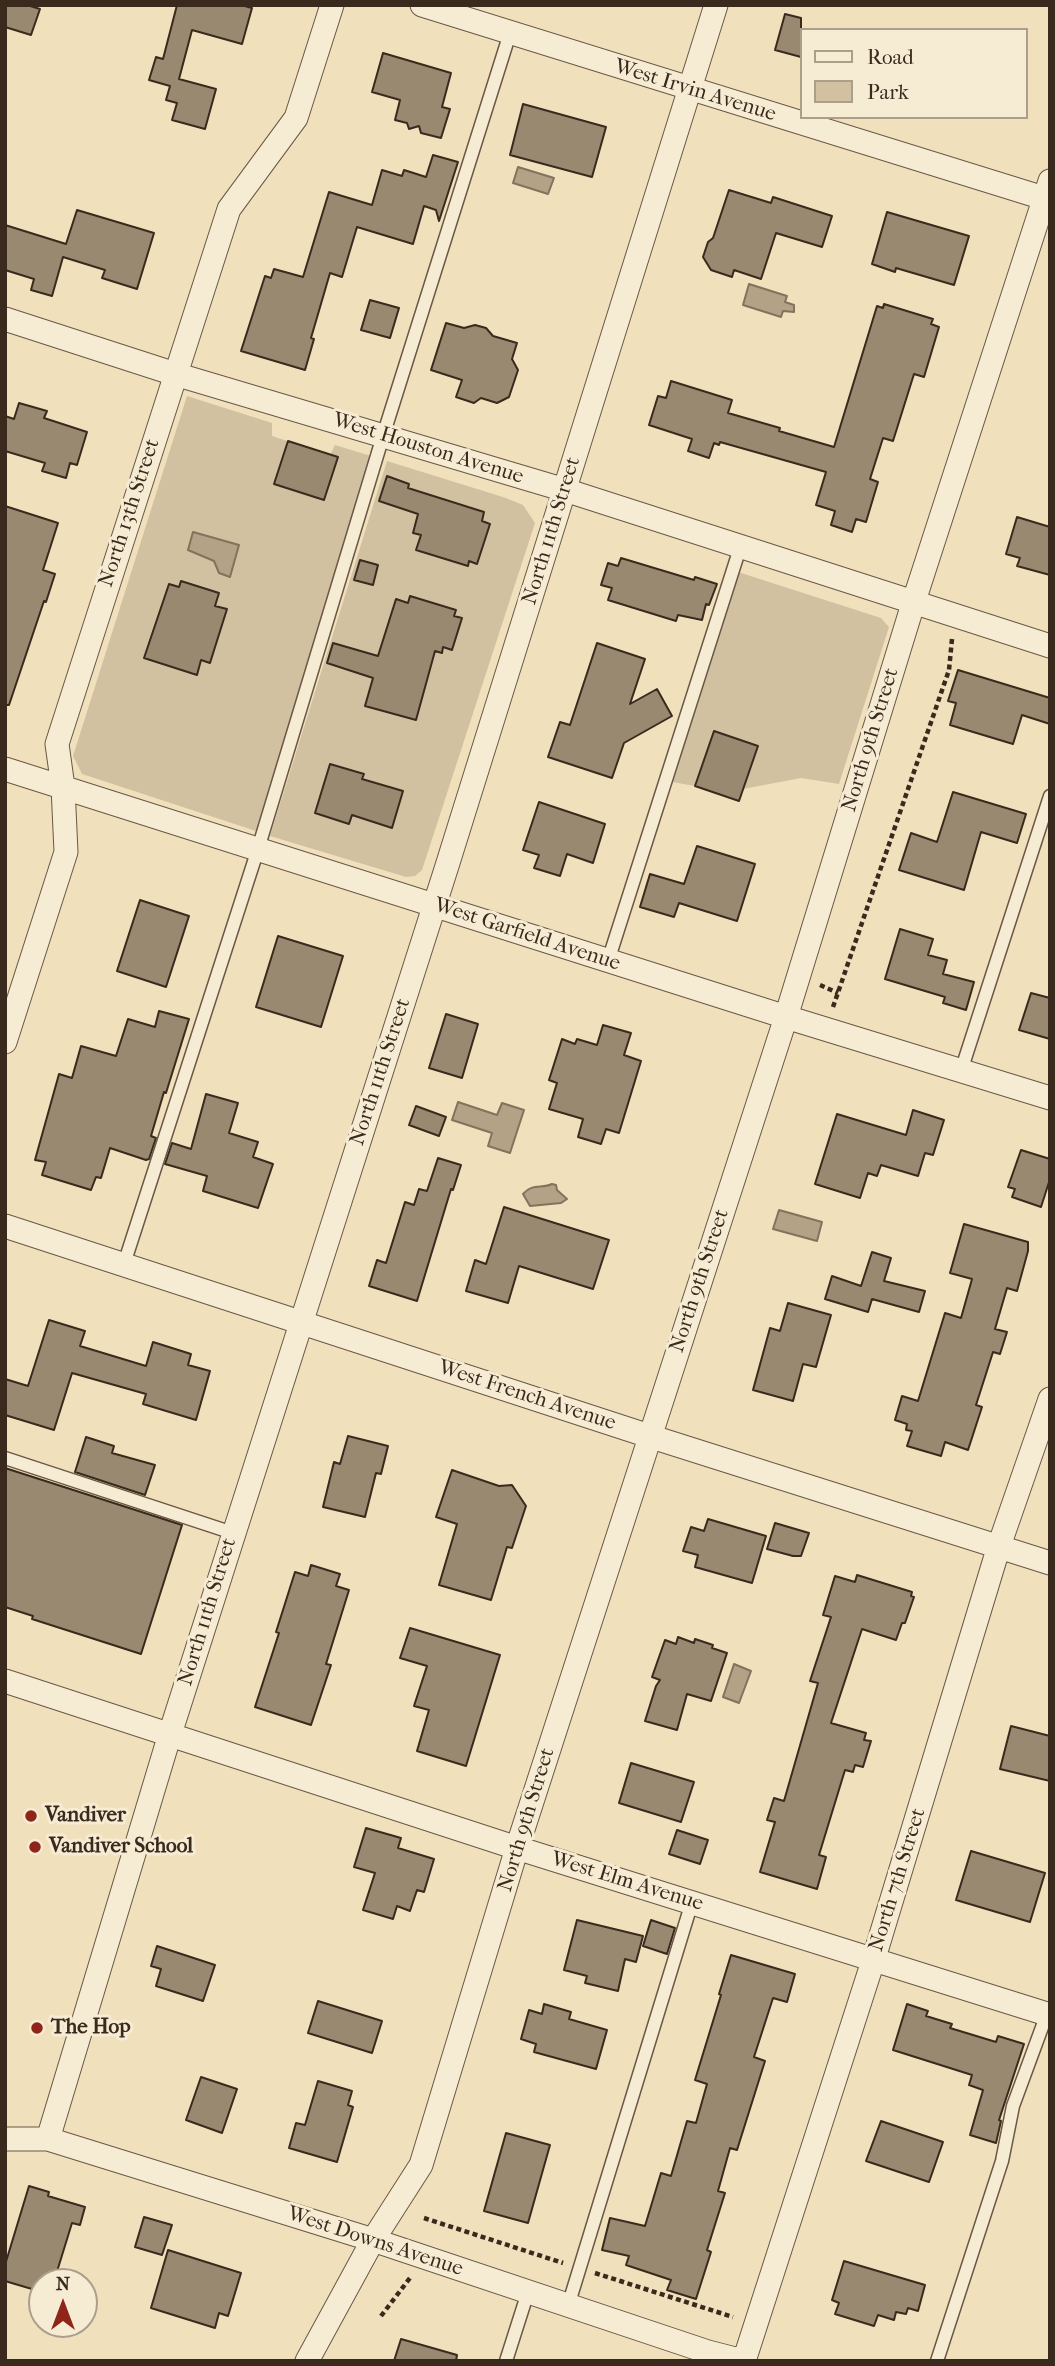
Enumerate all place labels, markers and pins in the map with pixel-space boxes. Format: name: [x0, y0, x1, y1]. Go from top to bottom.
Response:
place label: Vandiver: [45, 1803, 126, 1829]
marker: Vandiver: [23, 1808, 39, 1824]
place label: Vandiver School: [49, 1834, 193, 1860]
marker: Vandiver School: [27, 1839, 43, 1855]
place label: The Hop: [51, 2015, 131, 2041]
marker: The Hop: [29, 2020, 45, 2036]

